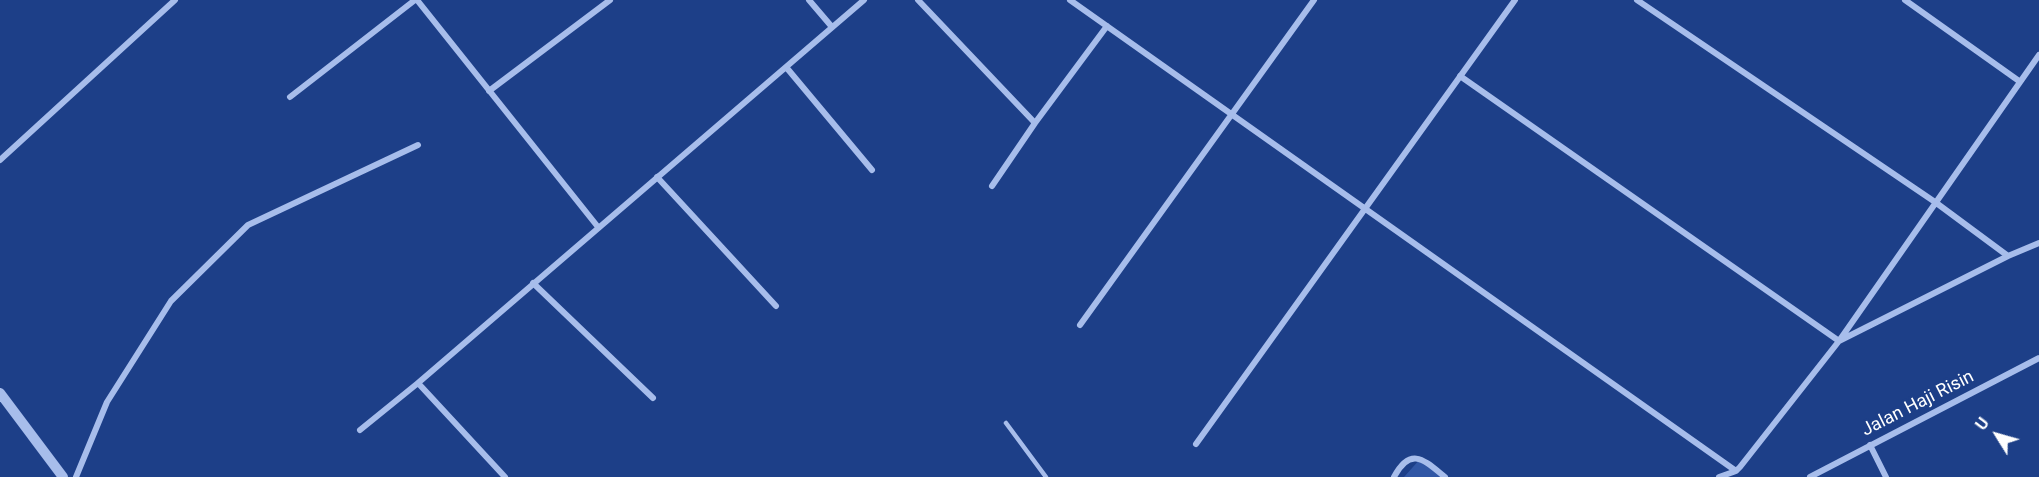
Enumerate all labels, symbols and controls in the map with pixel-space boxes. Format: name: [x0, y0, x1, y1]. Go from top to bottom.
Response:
street label: Jalan Haji Risin: [1858, 366, 1978, 442]
north arrow: [1967, 405, 2027, 465]
text: U: [1971, 414, 1993, 434]

